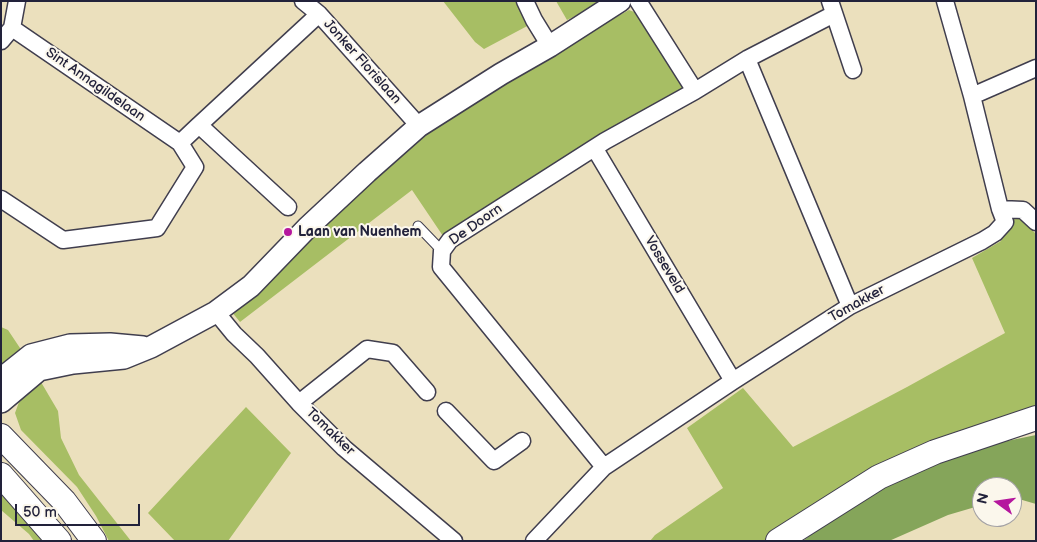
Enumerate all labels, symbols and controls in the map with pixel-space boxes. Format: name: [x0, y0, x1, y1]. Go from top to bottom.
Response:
street label: Jonker Florislaan: [320, 16, 404, 108]
street label: Sint Annagildelaan: [42, 44, 148, 126]
street label: De Doorn: [446, 201, 506, 249]
place label: Laan van Nuenhem: [298, 224, 421, 240]
marker: Laan van Nuenhem: [282, 226, 294, 238]
street label: Vosseveld: [640, 233, 688, 297]
street label: Tomakker: [826, 282, 888, 326]
street label: Tomakker: [302, 405, 358, 459]
north arrow: [972, 477, 1022, 527]
text: N: [973, 491, 992, 506]
scale bar: [18, 494, 142, 526]
text: 50 m: [23, 503, 57, 522]

